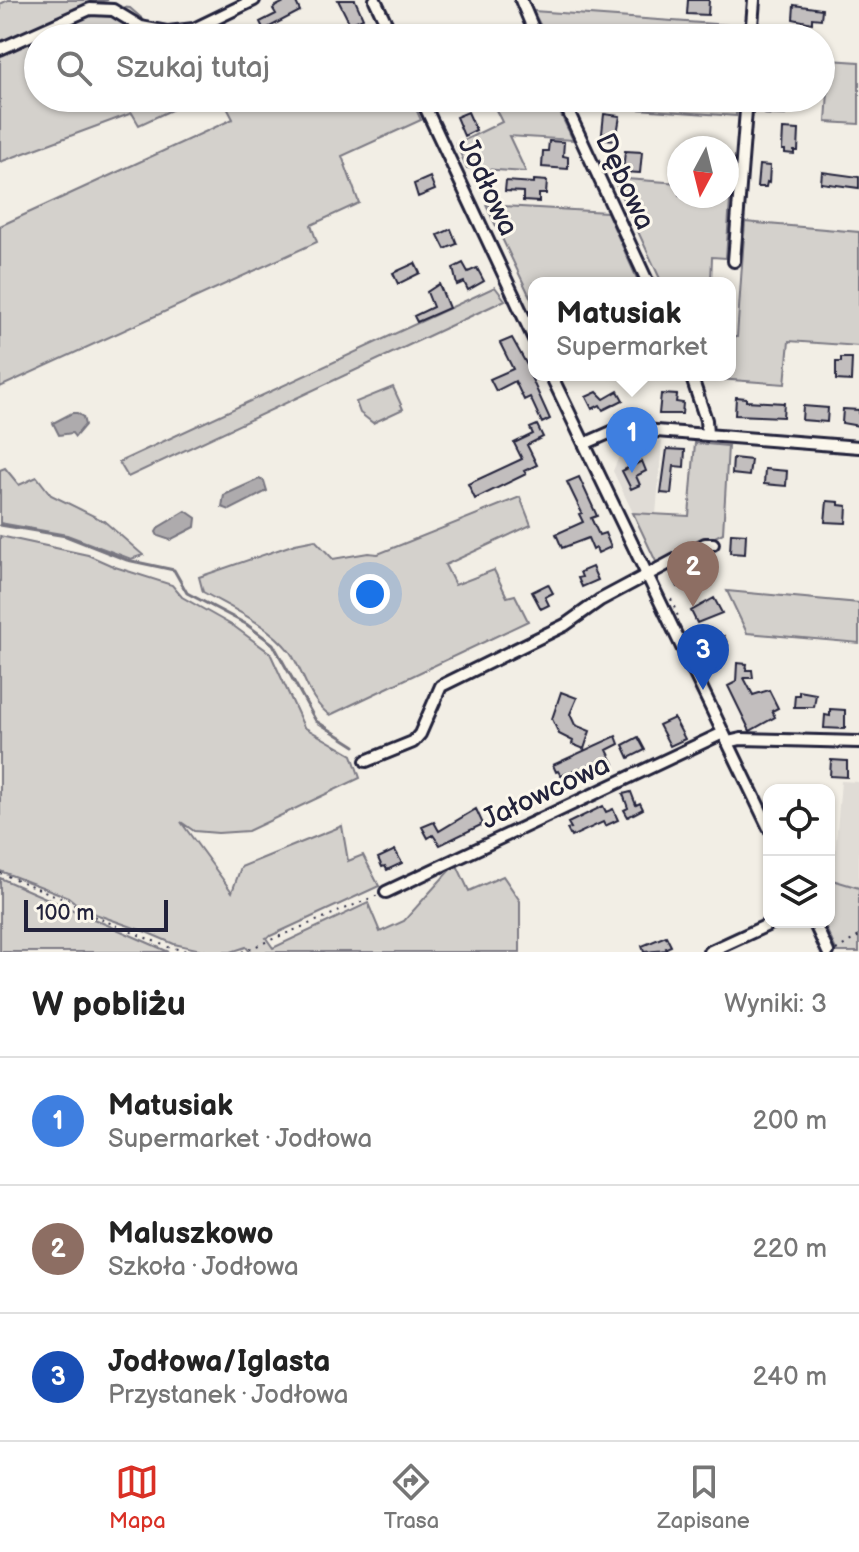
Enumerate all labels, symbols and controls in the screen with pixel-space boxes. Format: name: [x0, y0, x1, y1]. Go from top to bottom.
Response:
search box: [24, 24, 835, 112]
icon: search: [52, 46, 96, 90]
text: Szukaj tutaj: [116, 50, 270, 86]
street label: Dębowa: [588, 128, 661, 235]
street label: Jodłowa: [451, 132, 525, 241]
north arrow: [667, 136, 739, 208]
popup: [528, 277, 736, 381]
text: Matusiak: [556, 296, 681, 332]
text: Supermarket: [556, 332, 708, 363]
pin: 1: [606, 407, 658, 473]
pin: 2: [667, 541, 719, 607]
your location: [350, 574, 390, 614]
pin: 3: [677, 624, 729, 690]
street label: Jałowcowa: [476, 748, 615, 836]
map controls: [763, 784, 835, 928]
button: locate: [763, 784, 835, 856]
button: layers: [763, 856, 835, 928]
scale bar: [24, 896, 168, 932]
text: 100 m: [36, 900, 95, 927]
text: W pobliżu: [32, 984, 186, 1025]
text: Wyniki: 3: [724, 989, 827, 1020]
text: Matusiak: [108, 1088, 233, 1124]
text: 1: [53, 1106, 63, 1137]
text: 200 m: [753, 1106, 827, 1137]
text: Supermarket · Jodłowa: [108, 1124, 372, 1155]
text: Maluszkowo: [108, 1216, 274, 1252]
text: 2: [50, 1234, 66, 1265]
text: 220 m: [753, 1234, 827, 1265]
text: Szkoła · Jodłowa: [108, 1252, 299, 1283]
text: Jodłowa/Iglasta: [108, 1344, 330, 1380]
text: 3: [50, 1362, 66, 1393]
text: 240 m: [752, 1362, 827, 1393]
text: Przystanek · Jodłowa: [108, 1380, 349, 1411]
tab: Mapa: [109, 1460, 166, 1535]
tab: Trasa: [384, 1460, 439, 1535]
tab: Zapisane: [657, 1460, 750, 1535]

